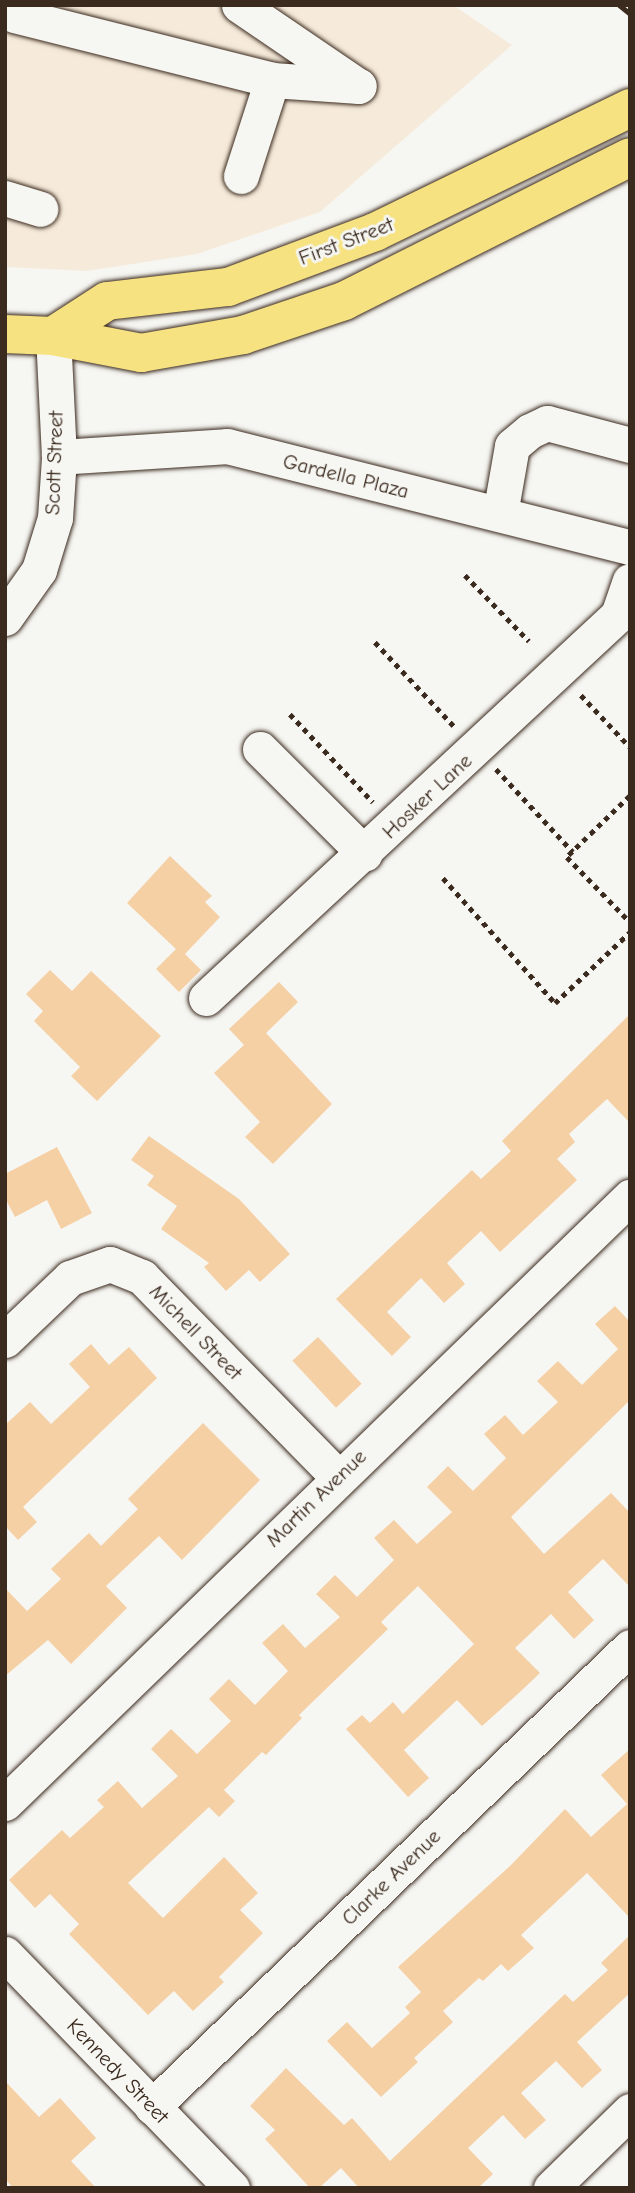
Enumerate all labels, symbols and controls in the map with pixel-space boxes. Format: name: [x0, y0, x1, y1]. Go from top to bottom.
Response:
street label: First Street: [295, 211, 397, 271]
street label: Scott Street: [40, 410, 68, 516]
street label: Gardella Plaza: [280, 448, 412, 504]
street label: Hosker Lane: [377, 748, 477, 844]
street label: Michell Street: [144, 1279, 248, 1385]
street label: Martin Avenue: [260, 1444, 372, 1552]
street label: Clarke Avenue: [336, 1824, 446, 1930]
street label: Kennedy Street: [62, 2013, 174, 2129]

